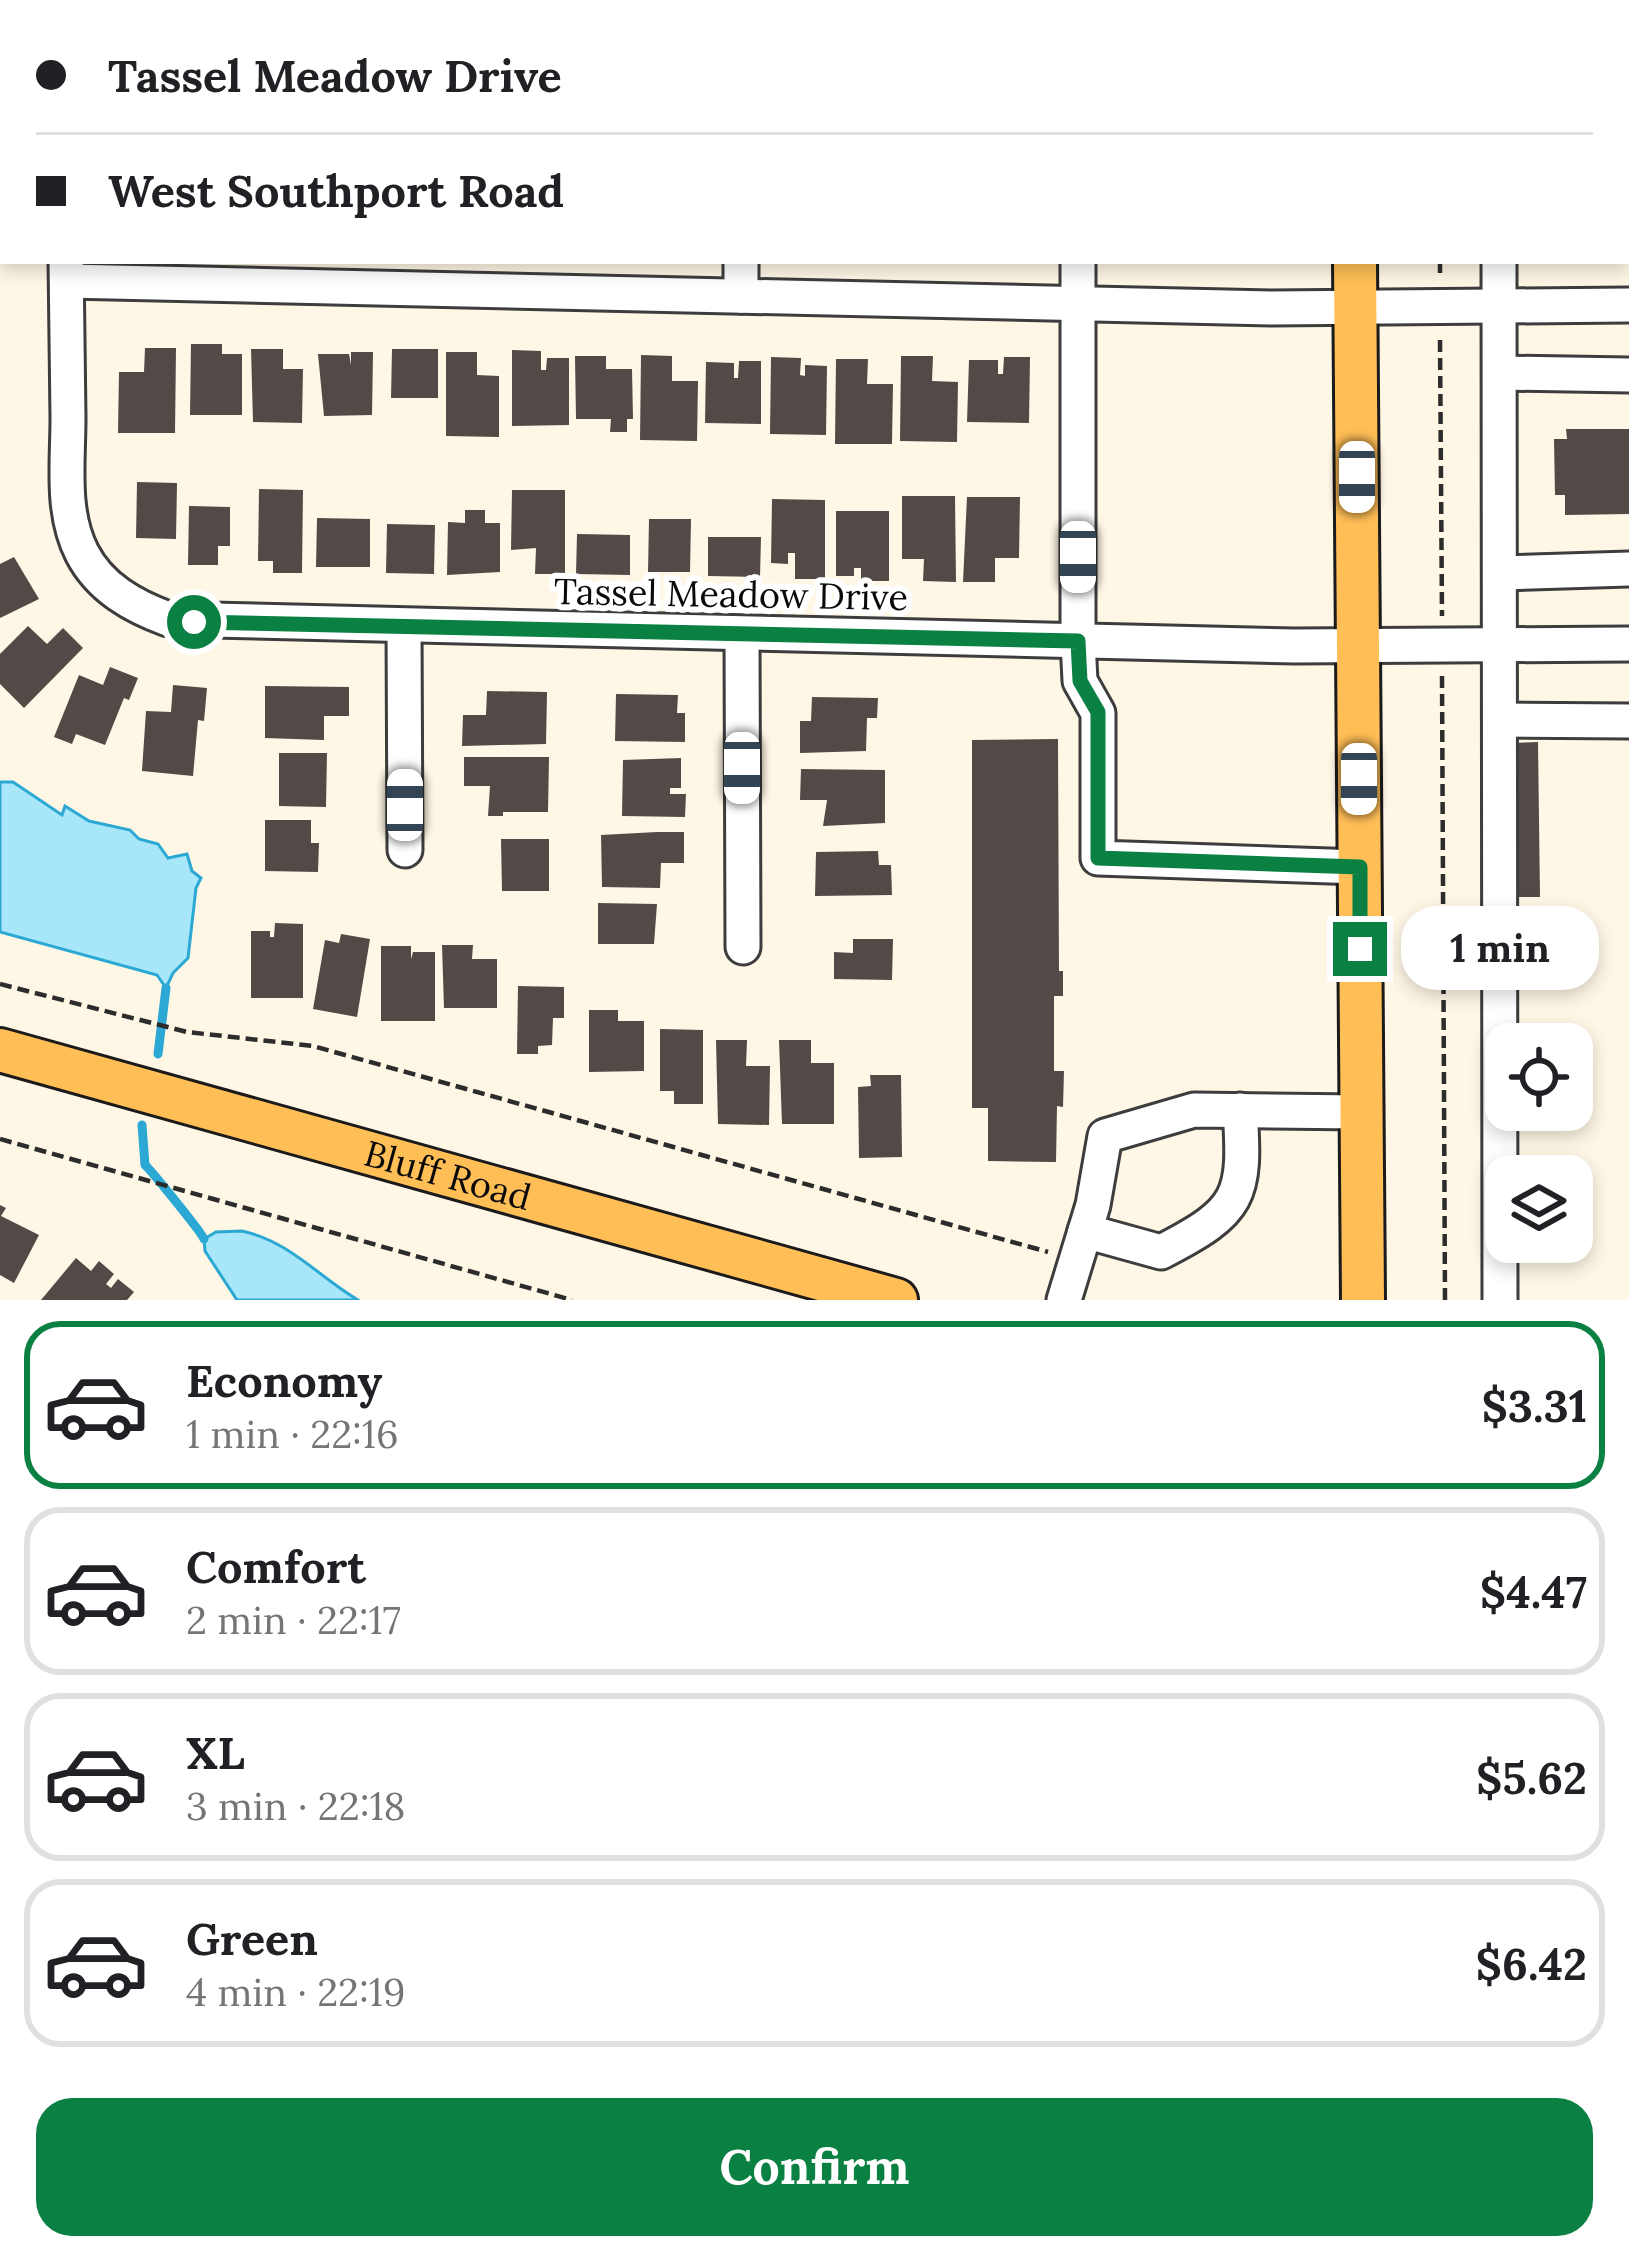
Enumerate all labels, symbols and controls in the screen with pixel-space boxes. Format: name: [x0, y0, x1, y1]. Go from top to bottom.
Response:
text: Tassel Meadow Drive: [108, 47, 562, 104]
text: West Southport Road: [108, 162, 564, 219]
car: [1339, 441, 1375, 513]
car: [1060, 521, 1096, 593]
street label: Tassel Meadow Drive: [554, 568, 908, 620]
route start: [167, 595, 221, 649]
car: [724, 732, 760, 804]
car: [1341, 743, 1377, 815]
car: [387, 769, 423, 841]
callout: 1 min: [1402, 907, 1600, 991]
route end: [1333, 922, 1387, 976]
text: 1 min: [1450, 923, 1550, 973]
map controls: [1485, 1023, 1593, 1263]
button: locate: [1485, 1023, 1593, 1131]
street label: Bluff Road: [359, 1130, 536, 1220]
button: layers: [1485, 1155, 1593, 1263]
icon: car: [42, 1351, 150, 1459]
text: Economy: [186, 1352, 382, 1409]
text: $3.31: [1481, 1377, 1587, 1434]
text: 1 min · 22:16: [186, 1409, 399, 1459]
icon: car: [42, 1537, 150, 1645]
text: Comfort: [186, 1538, 366, 1595]
text: $4.47: [1480, 1563, 1587, 1620]
text: 2 min · 22:17: [186, 1595, 401, 1645]
icon: car: [42, 1723, 150, 1831]
text: XL: [186, 1724, 245, 1781]
text: $5.62: [1476, 1749, 1587, 1806]
text: 3 min · 22:18: [186, 1781, 406, 1831]
icon: car: [42, 1909, 150, 2017]
text: Green: [186, 1910, 318, 1967]
text: $6.42: [1476, 1935, 1587, 1992]
text: 4 min · 22:19: [186, 1967, 406, 2017]
button: Confirm: [36, 2098, 1593, 2236]

